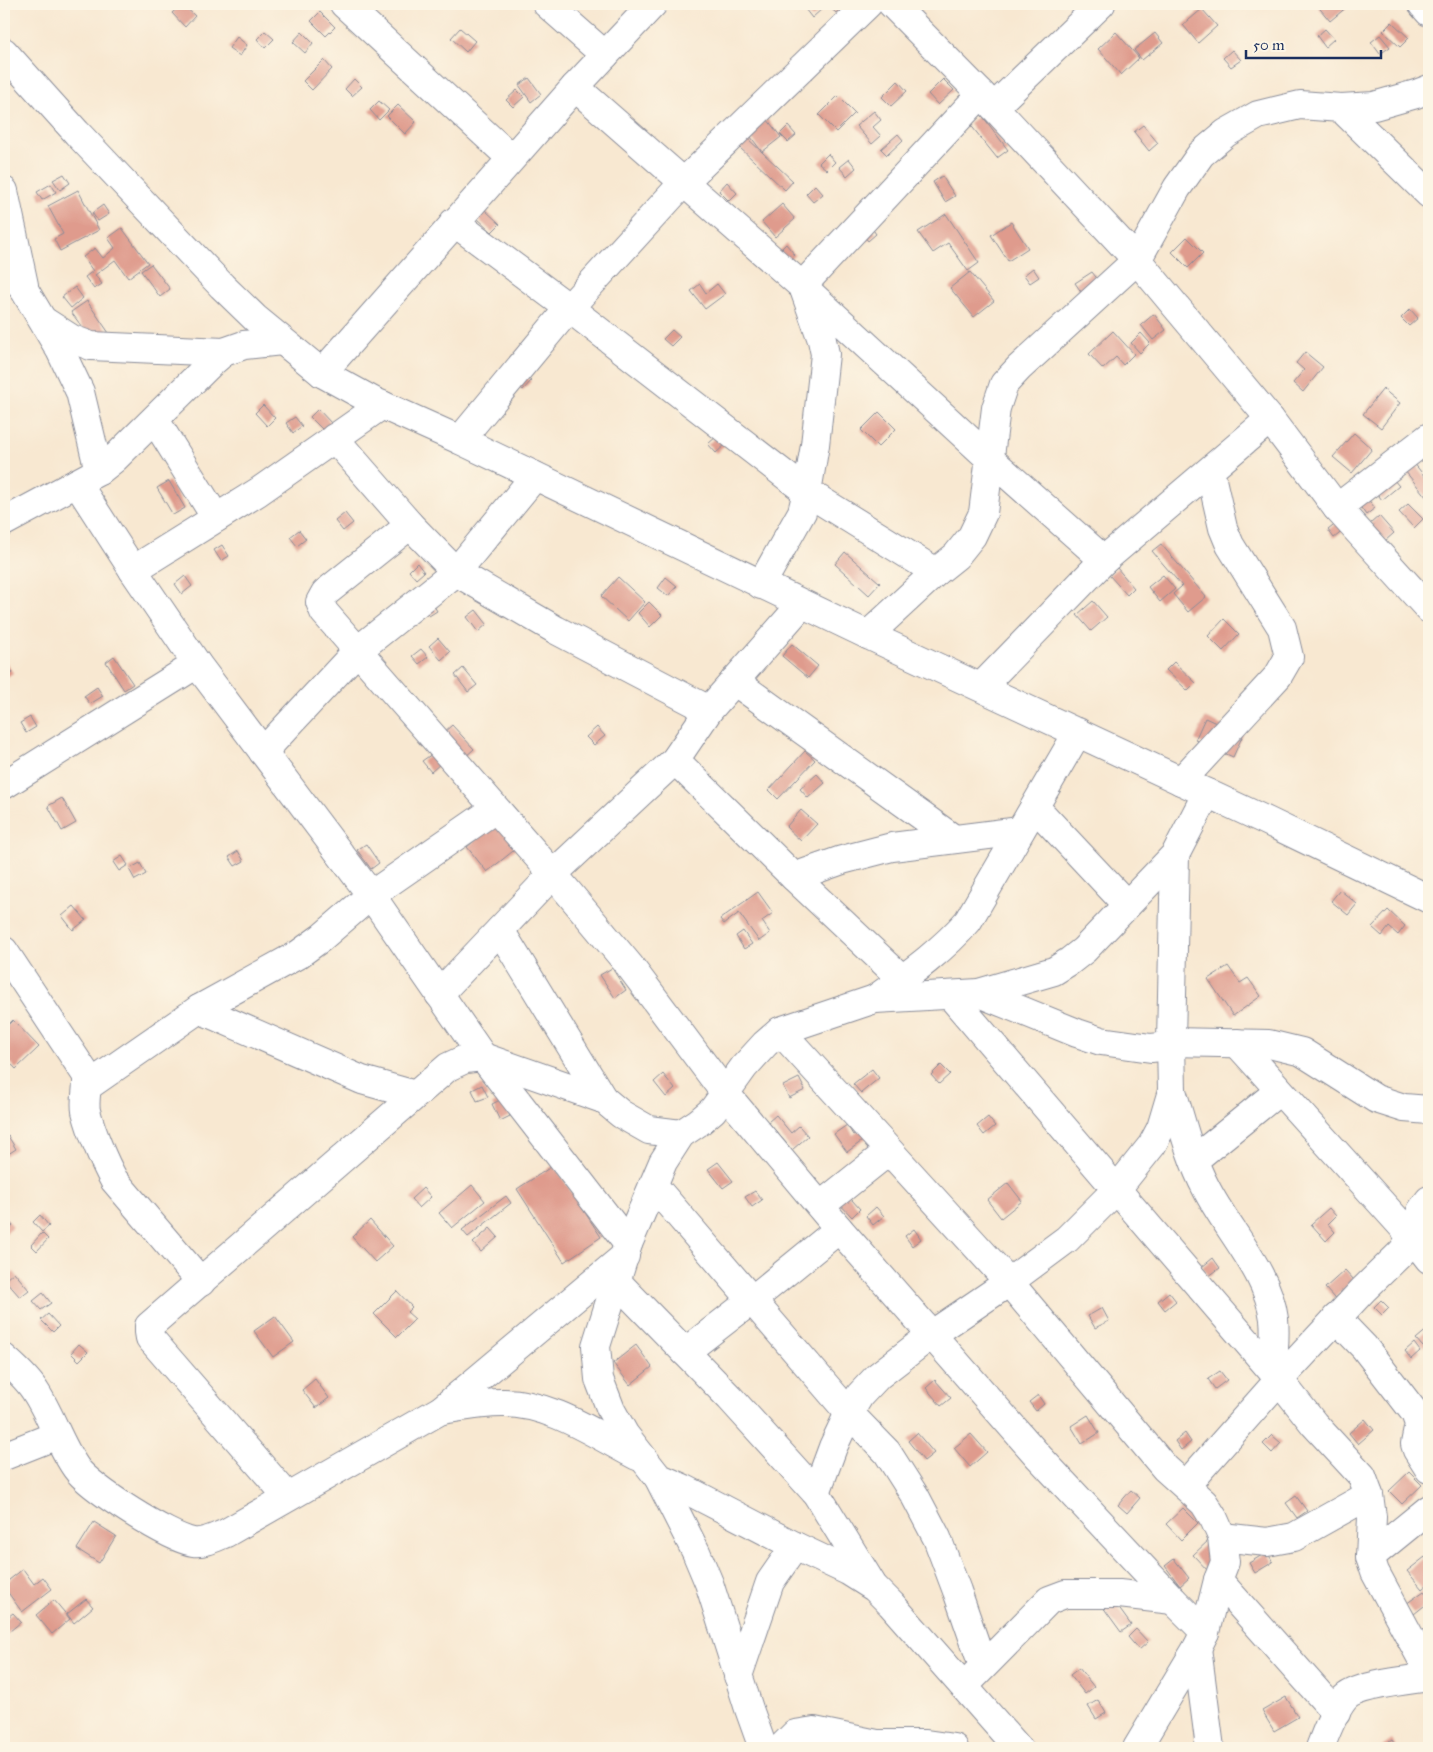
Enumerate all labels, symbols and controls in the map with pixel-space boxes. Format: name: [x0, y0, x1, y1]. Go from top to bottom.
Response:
scale bar: [1246, 28, 1380, 60]
text: 50 m: [1253, 36, 1285, 54]

